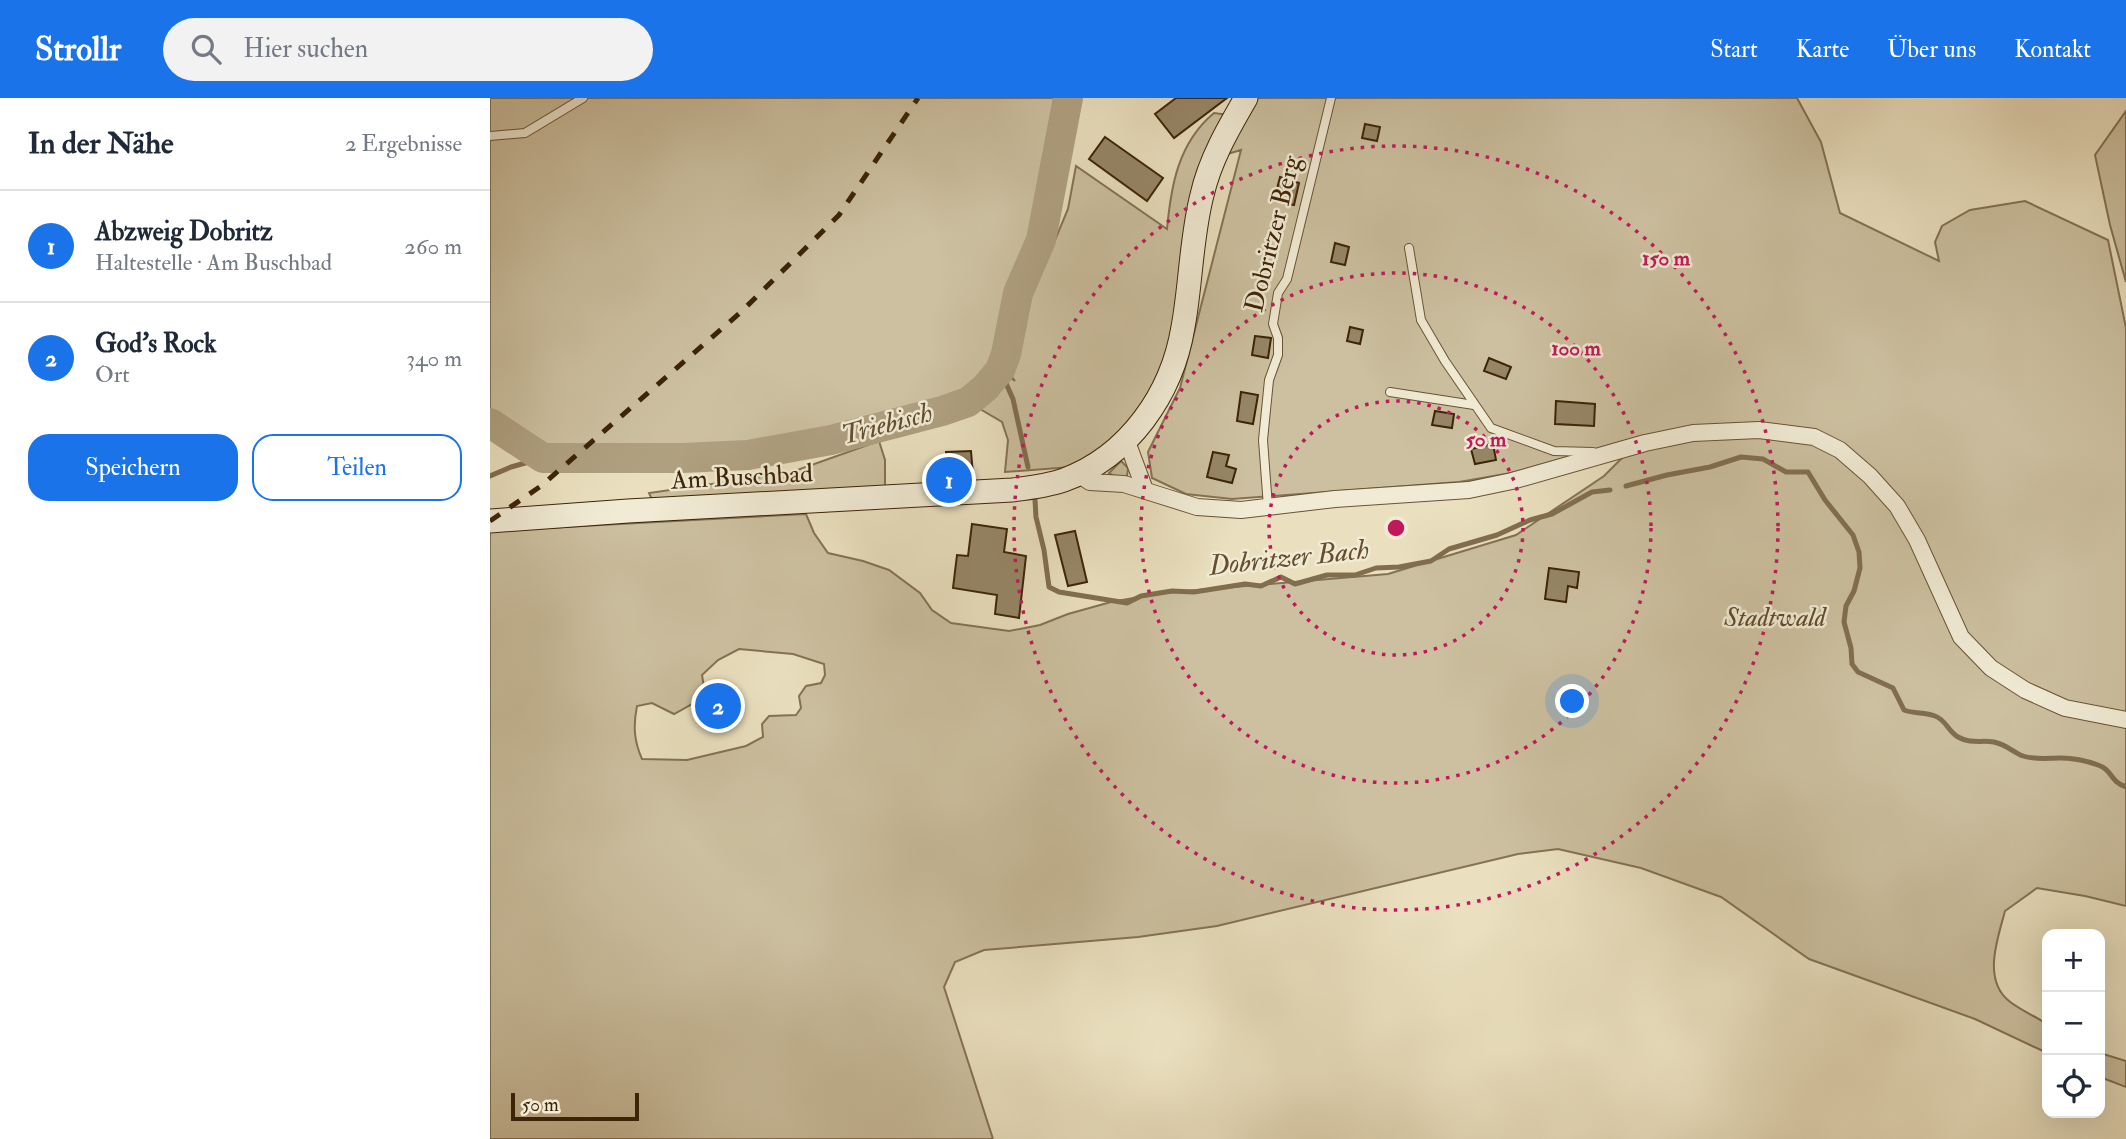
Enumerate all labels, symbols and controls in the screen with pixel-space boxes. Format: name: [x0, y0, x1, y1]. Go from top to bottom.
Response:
search box: [163, 18, 653, 81]
text: Strollr: [35, 29, 121, 70]
icon: search: [187, 30, 225, 68]
text: Hier suchen: [243, 33, 368, 65]
text: Start: [1710, 34, 1758, 65]
text: Karte: [1796, 34, 1849, 65]
text: Über uns: [1887, 34, 1976, 65]
text: Kontakt: [2014, 34, 2091, 65]
text: In der Nähe: [28, 125, 173, 162]
text: 2 Ergebnisse: [345, 129, 462, 158]
street label: Dobritzer Berg: [1238, 151, 1308, 316]
text: Abzweig Dobritz: [95, 216, 273, 248]
text: 1: [47, 232, 55, 261]
text: 260 m: [404, 232, 462, 261]
text: 150 m: [1642, 245, 1691, 272]
text: Haltestelle · Am Buschbad: [95, 248, 332, 277]
text: God's Rock: [95, 328, 217, 360]
text: 100 m: [1551, 335, 1602, 362]
text: 2: [45, 344, 57, 373]
text: 340 m: [406, 344, 462, 373]
text: Ort: [95, 360, 130, 389]
water label: Triebisch: [838, 395, 936, 453]
text: 50 m: [1466, 426, 1507, 453]
button: Speichern: [28, 434, 238, 501]
button: Teilen: [252, 434, 462, 501]
pin: 1: [926, 454, 972, 506]
street label: Am Buschbad: [669, 457, 814, 497]
centre of rings: [1384, 516, 1408, 540]
water label: Dobritzer Bach: [1206, 532, 1371, 584]
park label: Stadtwald: [1723, 602, 1828, 634]
pin: 2: [695, 680, 741, 732]
your location: [1555, 684, 1589, 718]
map controls: [2042, 929, 2105, 1118]
button: +: [2042, 929, 2105, 992]
button: −: [2042, 992, 2105, 1055]
button: locate: [2042, 1055, 2105, 1118]
scale bar: [511, 1090, 639, 1122]
text: 50 m: [522, 1093, 559, 1117]

